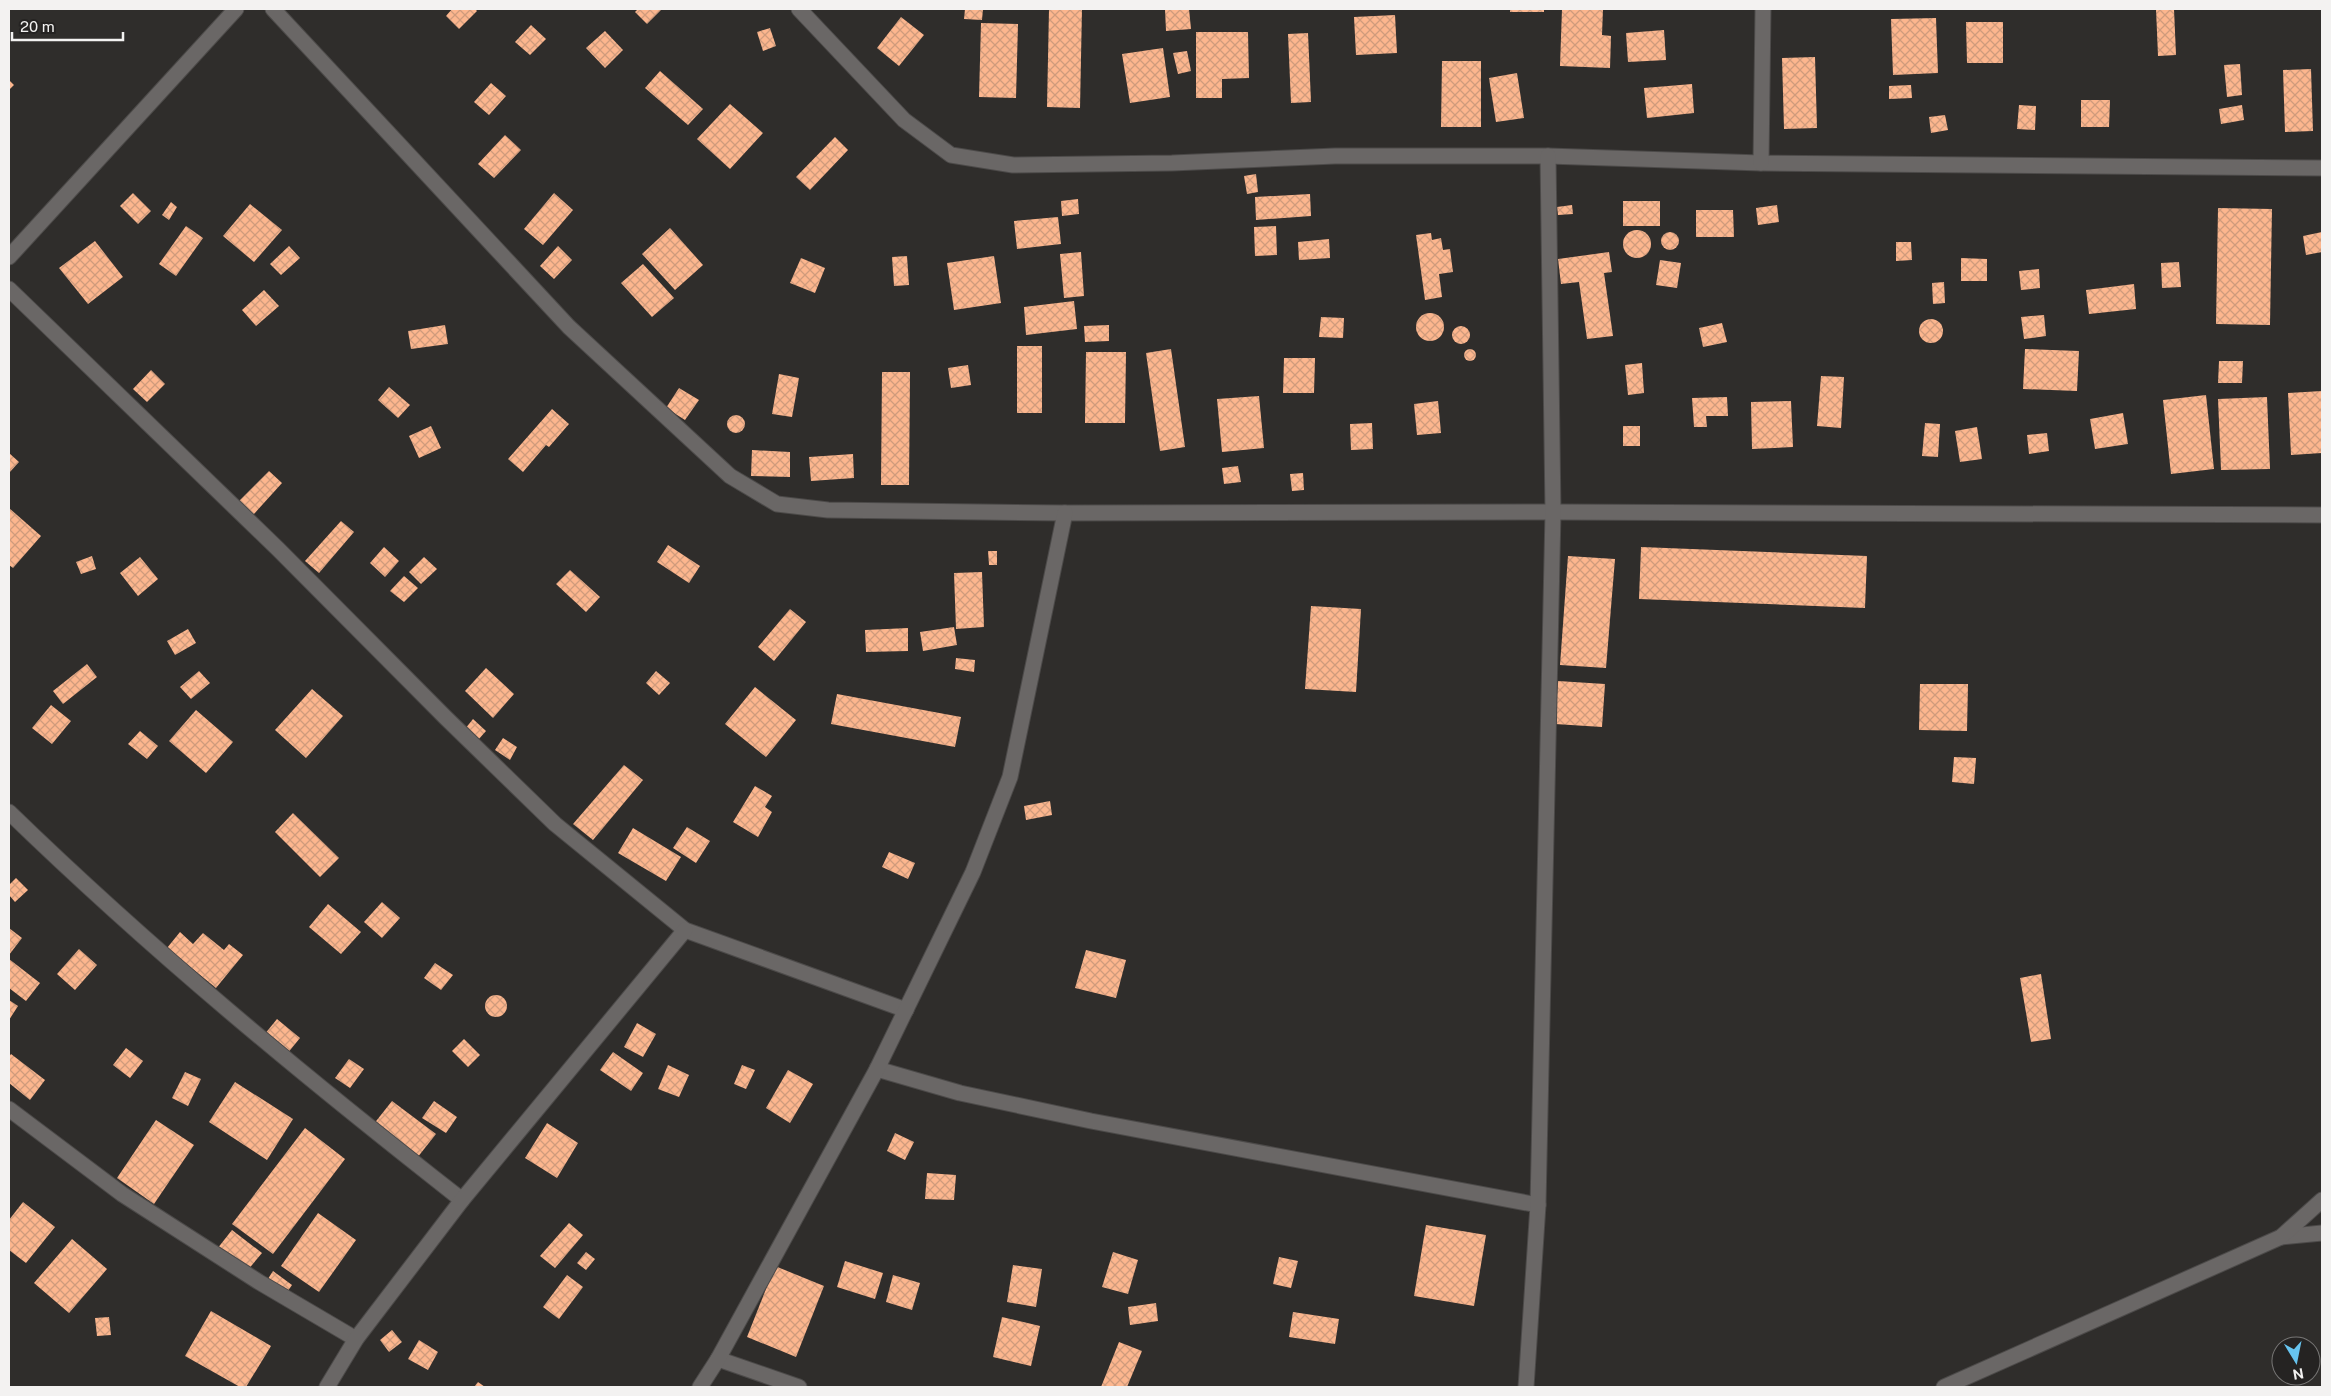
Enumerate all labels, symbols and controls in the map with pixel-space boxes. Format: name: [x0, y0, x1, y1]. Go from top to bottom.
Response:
scale bar: [12, 10, 124, 42]
text: 20 m: [20, 18, 55, 35]
north arrow: [2271, 1336, 2321, 1386]
text: N: [2291, 1365, 2305, 1383]

